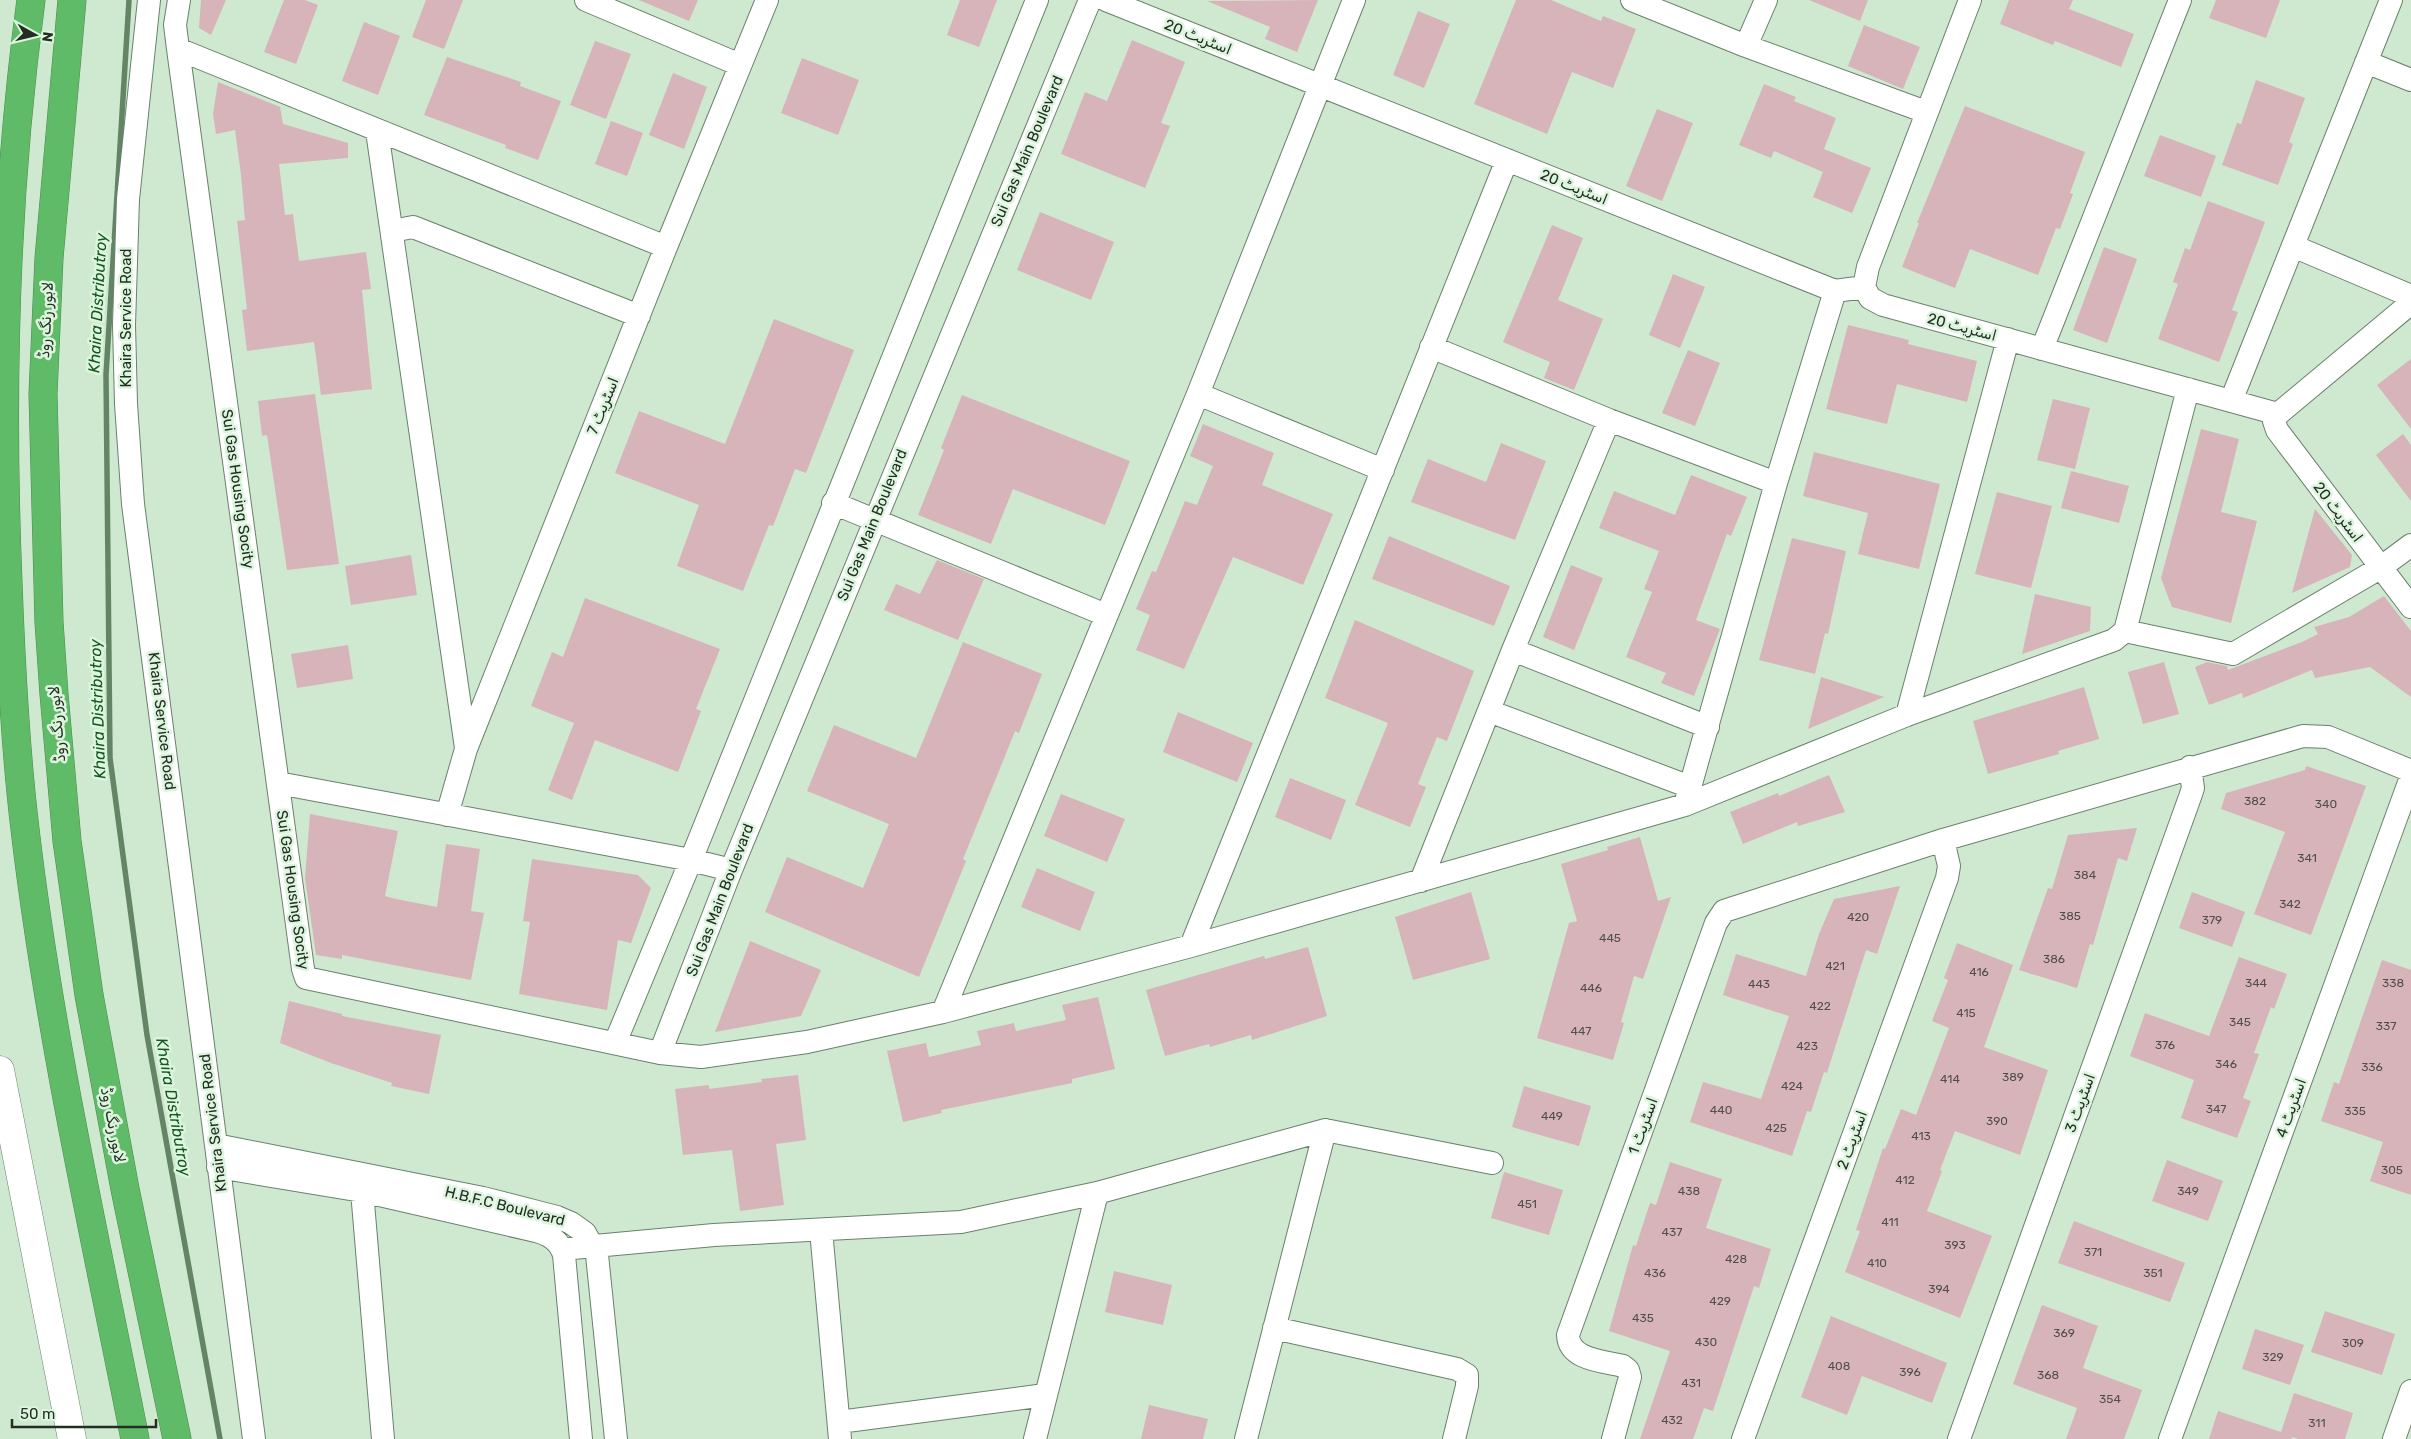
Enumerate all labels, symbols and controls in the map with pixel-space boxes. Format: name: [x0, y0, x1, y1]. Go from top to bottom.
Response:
north arrow: [10, 10, 60, 60]
street label: اسٹریٹ 20: [1162, 15, 1234, 59]
text: N: [38, 31, 56, 43]
street label: Sui Gas Main Boulevard: [987, 73, 1067, 229]
street label: اسٹریٹ 20: [1538, 165, 1610, 209]
water label: Khaira Distributroy: [84, 231, 111, 374]
street label: Khaira Service Road: [117, 249, 135, 387]
street label: لاہور رنگ روڈ: [35, 281, 58, 359]
street label: اسٹریٹ 20: [1925, 309, 1999, 345]
street label: اسٹریٹ 7: [583, 375, 623, 437]
street label: Sui Gas Housing Socity: [218, 408, 258, 570]
street label: Sui Gas Main Boulevard: [833, 446, 911, 604]
street label: اسٹریٹ 20: [2309, 478, 2367, 546]
water label: Khaira Distributroy: [86, 638, 109, 779]
street label: Khaira Service Road: [145, 651, 179, 791]
street label: لاہور رنگ روڈ: [45, 685, 70, 763]
house number: 382: [2244, 794, 2266, 808]
house number: 340: [2315, 797, 2337, 811]
street label: Sui Gas Housing Socity: [273, 809, 313, 971]
street label: Sui Gas Main Boulevard: [683, 821, 757, 979]
house number: 341: [2297, 851, 2317, 865]
house number: 384: [2074, 868, 2097, 882]
house number: 342: [2279, 897, 2301, 911]
house number: 385: [2059, 909, 2081, 923]
house number: 420: [1847, 910, 1869, 924]
house number: 379: [2202, 913, 2222, 927]
house number: 445: [1599, 931, 1621, 945]
house number: 386: [2043, 952, 2065, 966]
house number: 421: [1825, 959, 1845, 973]
house number: 416: [1969, 965, 1989, 979]
house number: 344: [2245, 976, 2268, 990]
house number: 338: [2382, 976, 2404, 990]
house number: 443: [1748, 977, 1770, 991]
house number: 446: [1580, 981, 1602, 995]
house number: 422: [1809, 999, 1831, 1013]
house number: 415: [1956, 1006, 1976, 1020]
house number: 345: [2229, 1015, 2251, 1029]
house number: 337: [2376, 1019, 2396, 1033]
house number: 447: [1571, 1024, 1591, 1038]
water label: Khaira Distributroy: [152, 1036, 195, 1179]
house number: 376: [2155, 1038, 2175, 1052]
house number: 423: [1796, 1039, 1818, 1053]
street label: Khaira Service Road: [196, 1053, 230, 1193]
house number: 346: [2215, 1057, 2237, 1071]
house number: 336: [2361, 1060, 2383, 1074]
house number: 389: [2002, 1070, 2024, 1084]
street label: اسٹریٹ 3: [2061, 1071, 2099, 1135]
house number: 414: [1940, 1072, 1960, 1086]
street label: اسٹریٹ 4: [2272, 1076, 2310, 1140]
house number: 424: [1781, 1079, 1803, 1093]
street label: لاہور رنگ روڈ: [96, 1086, 129, 1164]
street label: اسٹریٹ 1: [1624, 1095, 1662, 1157]
house number: 347: [2206, 1102, 2226, 1116]
house number: 440: [1710, 1103, 1732, 1117]
house number: 335: [2344, 1104, 2366, 1118]
street label: اسٹریٹ 2: [1833, 1108, 1871, 1172]
house number: 449: [1541, 1109, 1563, 1123]
house number: 390: [1986, 1114, 2008, 1128]
house number: 425: [1765, 1121, 1787, 1135]
house number: 413: [1911, 1129, 1931, 1143]
house number: 305: [2381, 1163, 2403, 1177]
house number: 412: [1895, 1173, 1915, 1187]
street label: H.B.F.C Boulevard: [443, 1182, 567, 1230]
house number: 438: [1678, 1184, 1700, 1198]
house number: 349: [2177, 1184, 2199, 1198]
house number: 451: [1517, 1197, 1537, 1211]
house number: 411: [1881, 1215, 1899, 1229]
house number: 437: [1662, 1225, 1682, 1239]
house number: 393: [1944, 1238, 1966, 1252]
house number: 371: [2084, 1245, 2102, 1259]
house number: 428: [1725, 1252, 1747, 1266]
house number: 410: [1867, 1256, 1887, 1270]
house number: 436: [1644, 1266, 1666, 1280]
house number: 351: [2143, 1266, 2163, 1280]
house number: 394: [1928, 1282, 1950, 1296]
house number: 429: [1709, 1294, 1731, 1308]
house number: 435: [1632, 1311, 1654, 1325]
house number: 369: [2053, 1326, 2075, 1340]
house number: 430: [1695, 1335, 1717, 1349]
house number: 309: [2342, 1336, 2364, 1350]
house number: 329: [2262, 1350, 2284, 1364]
house number: 408: [1828, 1359, 1850, 1373]
house number: 396: [1899, 1365, 1921, 1379]
house number: 368: [2037, 1368, 2059, 1382]
house number: 431: [1681, 1376, 1701, 1390]
house number: 354: [2099, 1392, 2121, 1406]
scale bar: [12, 1396, 156, 1428]
text: 50 m: [20, 1405, 55, 1423]
house number: 432: [1661, 1413, 1683, 1427]
house number: 311: [2308, 1416, 2326, 1430]

